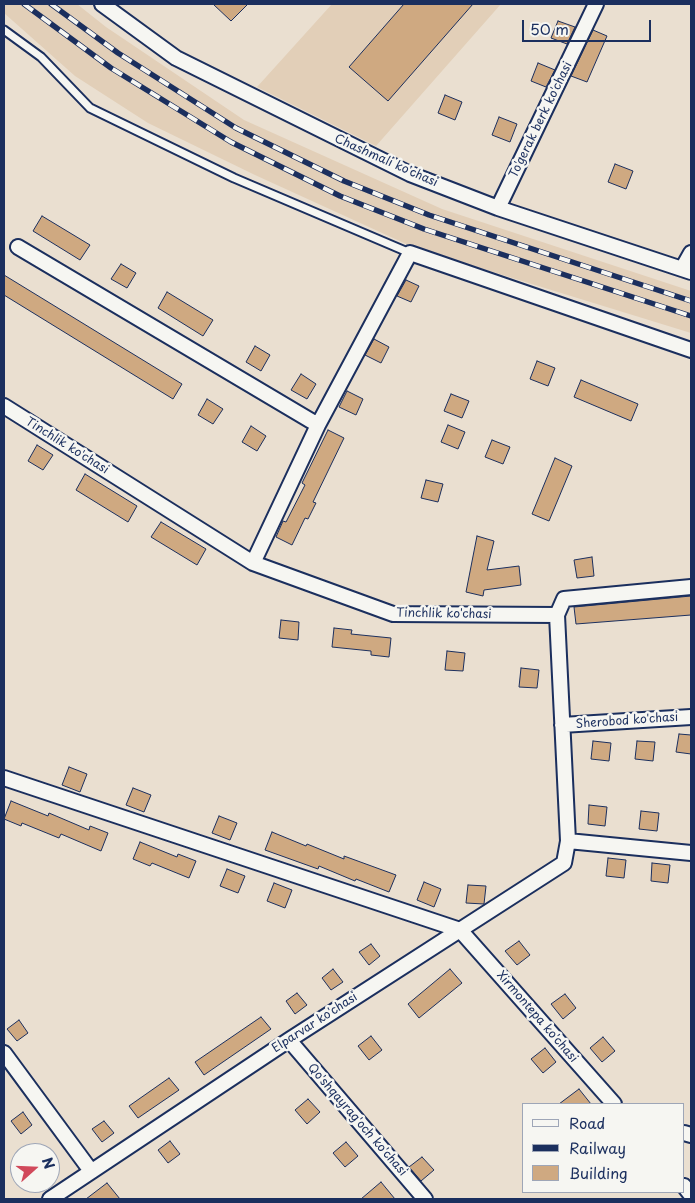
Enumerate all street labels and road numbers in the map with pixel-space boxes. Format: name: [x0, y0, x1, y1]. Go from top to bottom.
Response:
street label: To'gerak berk ko'chasi: [507, 60, 575, 180]
street label: Chashmali ko'chasi: [332, 132, 440, 190]
street label: Tinchlik ko'chasi: [23, 415, 111, 477]
street label: Tinchlik ko'chasi: [396, 606, 492, 622]
street label: Sherobod ko'chasi: [575, 710, 679, 732]
street label: Xirmontepa ko'chasi: [493, 968, 581, 1066]
street label: Elparvar ko'chasi: [270, 990, 360, 1056]
street label: Qo'shqayrag'och ko'chasi: [304, 1061, 410, 1179]

